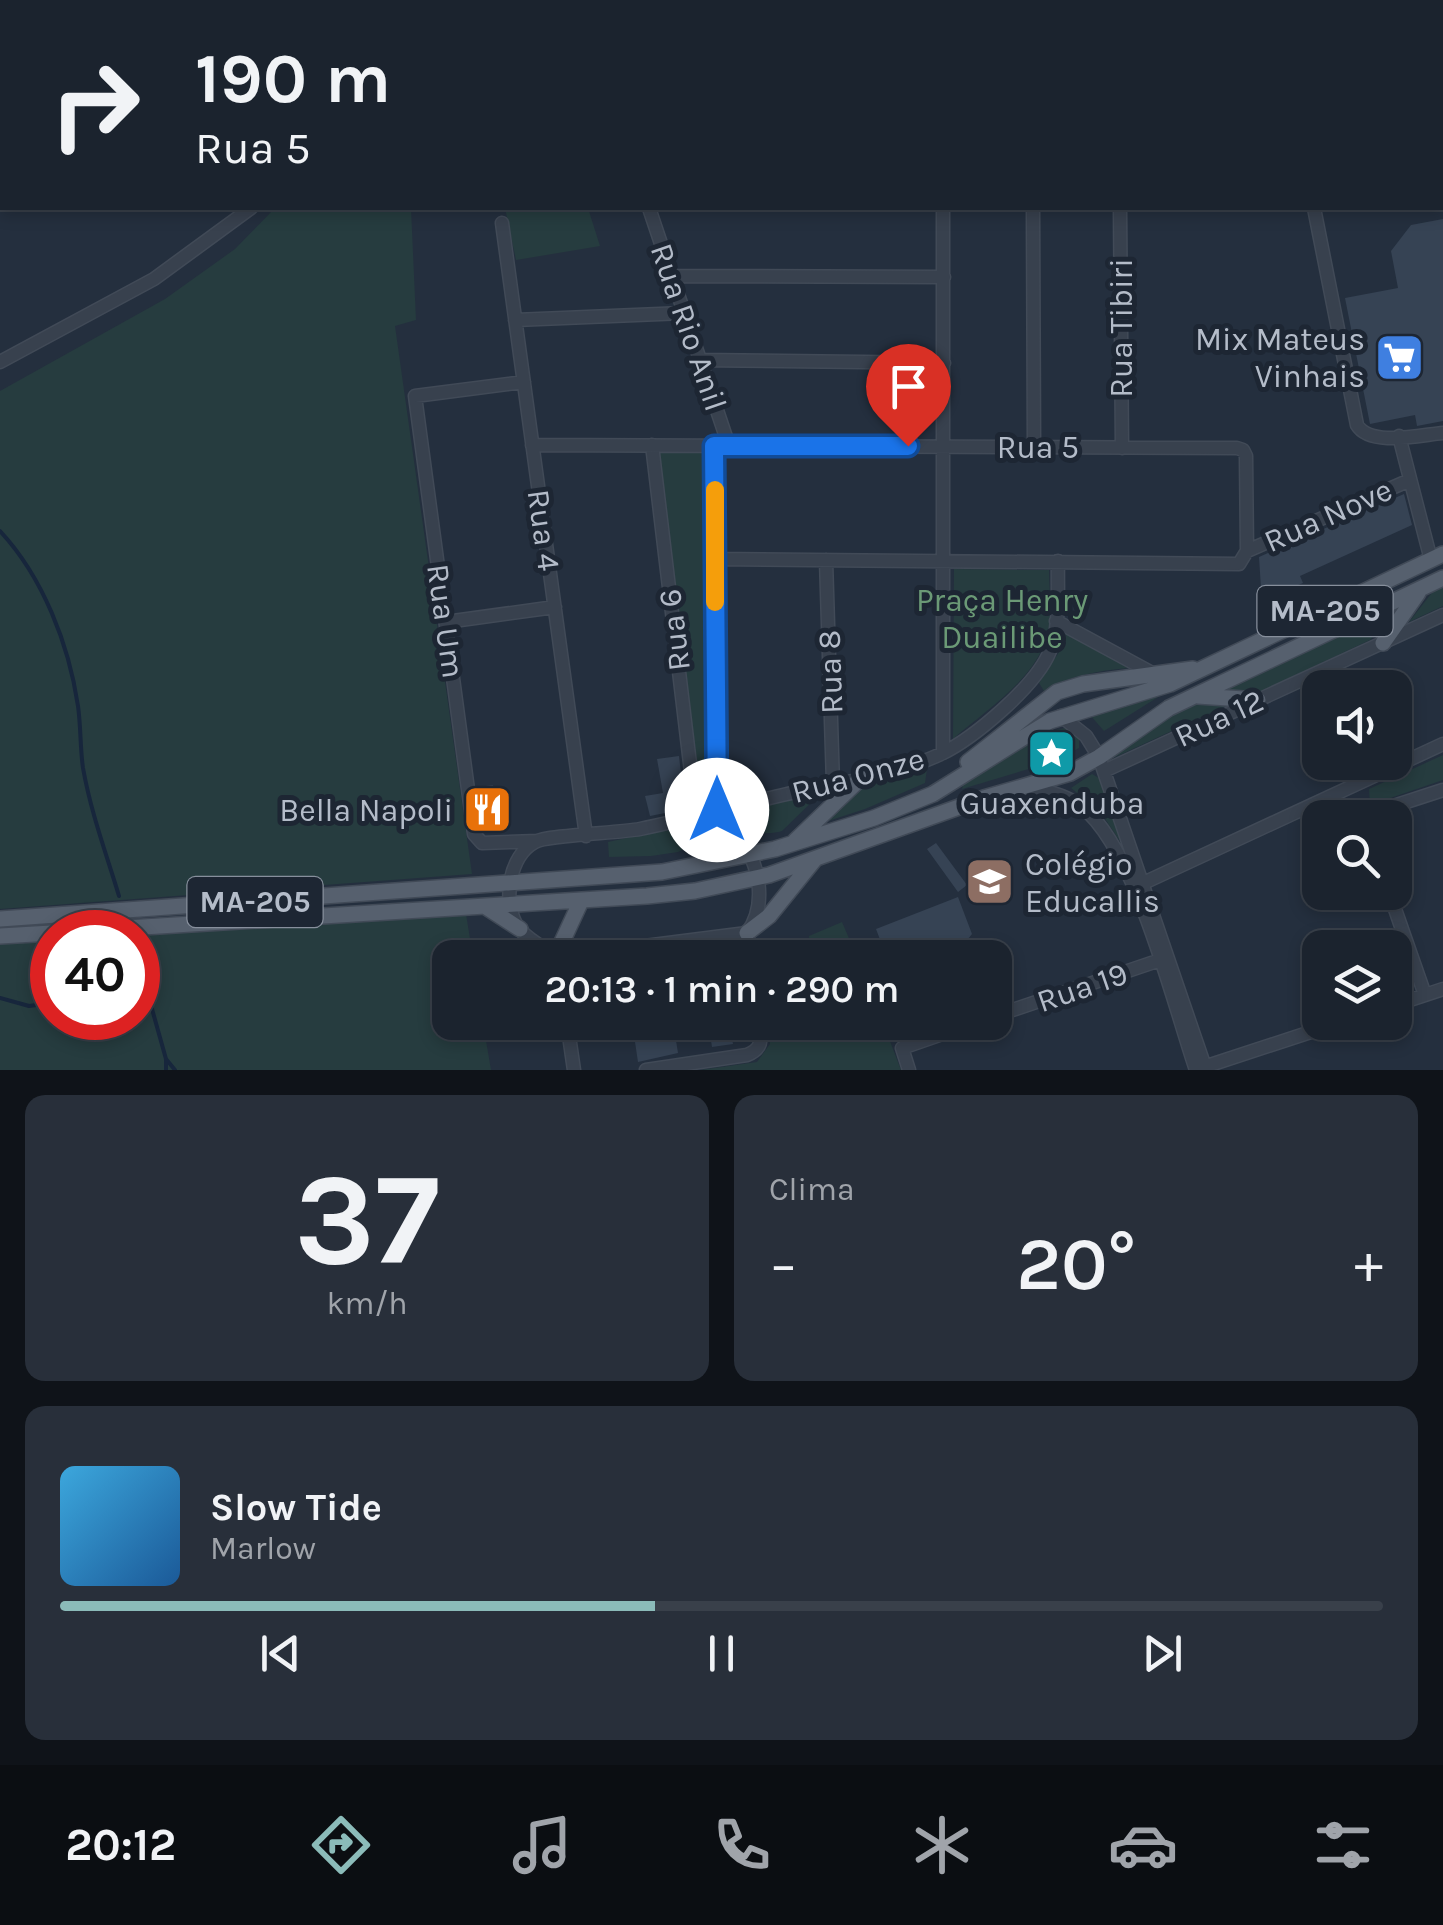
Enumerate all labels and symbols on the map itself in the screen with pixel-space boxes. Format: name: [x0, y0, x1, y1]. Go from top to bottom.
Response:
street label: Rua Rio Anil: [643, 239, 734, 416]
street label: Rua Tibiri: [1103, 258, 1140, 398]
place label: Mix Mateus Vinhais: [1195, 321, 1365, 395]
supermarket icon: Mix Mateus Vinhais: [1374, 331, 1426, 383]
pin: [866, 344, 951, 447]
street label: Rua 5: [997, 429, 1079, 466]
street label: Rua Nove: [1259, 471, 1398, 560]
street label: Rua 4: [519, 487, 568, 573]
street label: Rua Um: [419, 562, 472, 681]
park label: Praça Henry Duailibe: [916, 582, 1088, 656]
road number: MA-205: [1258, 586, 1392, 636]
street label: Rua 6: [651, 587, 698, 673]
street label: Rua 8: [811, 629, 850, 715]
street label: Rua 12: [1169, 682, 1269, 755]
place icon: Guaxenduba: [1026, 727, 1078, 779]
street label: Rua Onze: [788, 740, 928, 811]
position arrow: [665, 758, 769, 862]
restaurant icon: Bella Napoli: [462, 784, 514, 836]
place label: Guaxenduba: [960, 785, 1144, 822]
place label: Bella Napoli: [279, 792, 453, 829]
place label: Colégio Educallis: [1025, 846, 1160, 920]
school or university icon: Colégio Educallis: [964, 856, 1016, 908]
road number: MA-205: [188, 877, 322, 927]
speed limit sign: 40: [30, 910, 160, 1040]
street label: Rua 19: [1032, 955, 1132, 1020]

